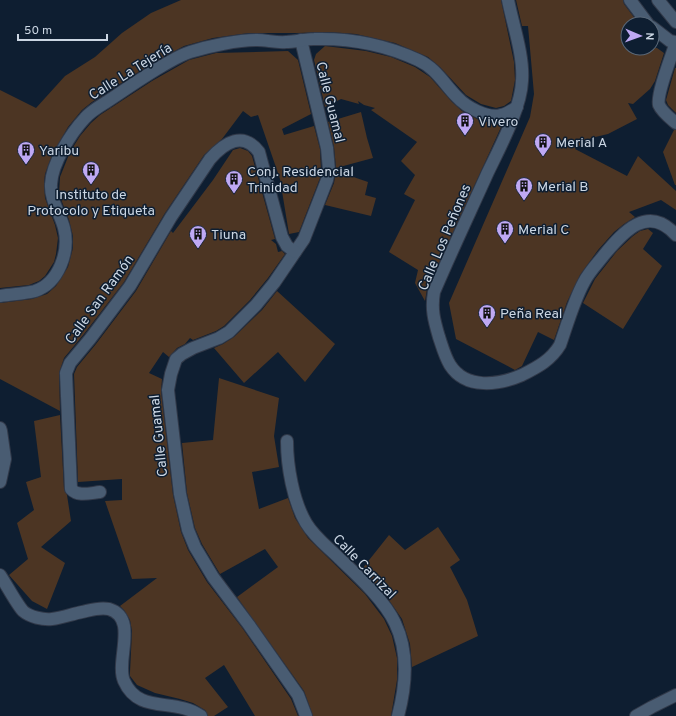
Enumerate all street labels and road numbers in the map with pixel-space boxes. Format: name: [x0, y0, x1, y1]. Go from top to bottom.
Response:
street label: Calle La Tejería: [86, 40, 175, 105]
street label: Calle Guamal: [311, 60, 348, 145]
street label: Calle Los Peñones: [415, 182, 476, 293]
street label: Calle San Ramón: [62, 252, 138, 348]
street label: Calle Guamal: [147, 394, 172, 478]
street label: Calle Carrizal: [329, 531, 399, 603]

